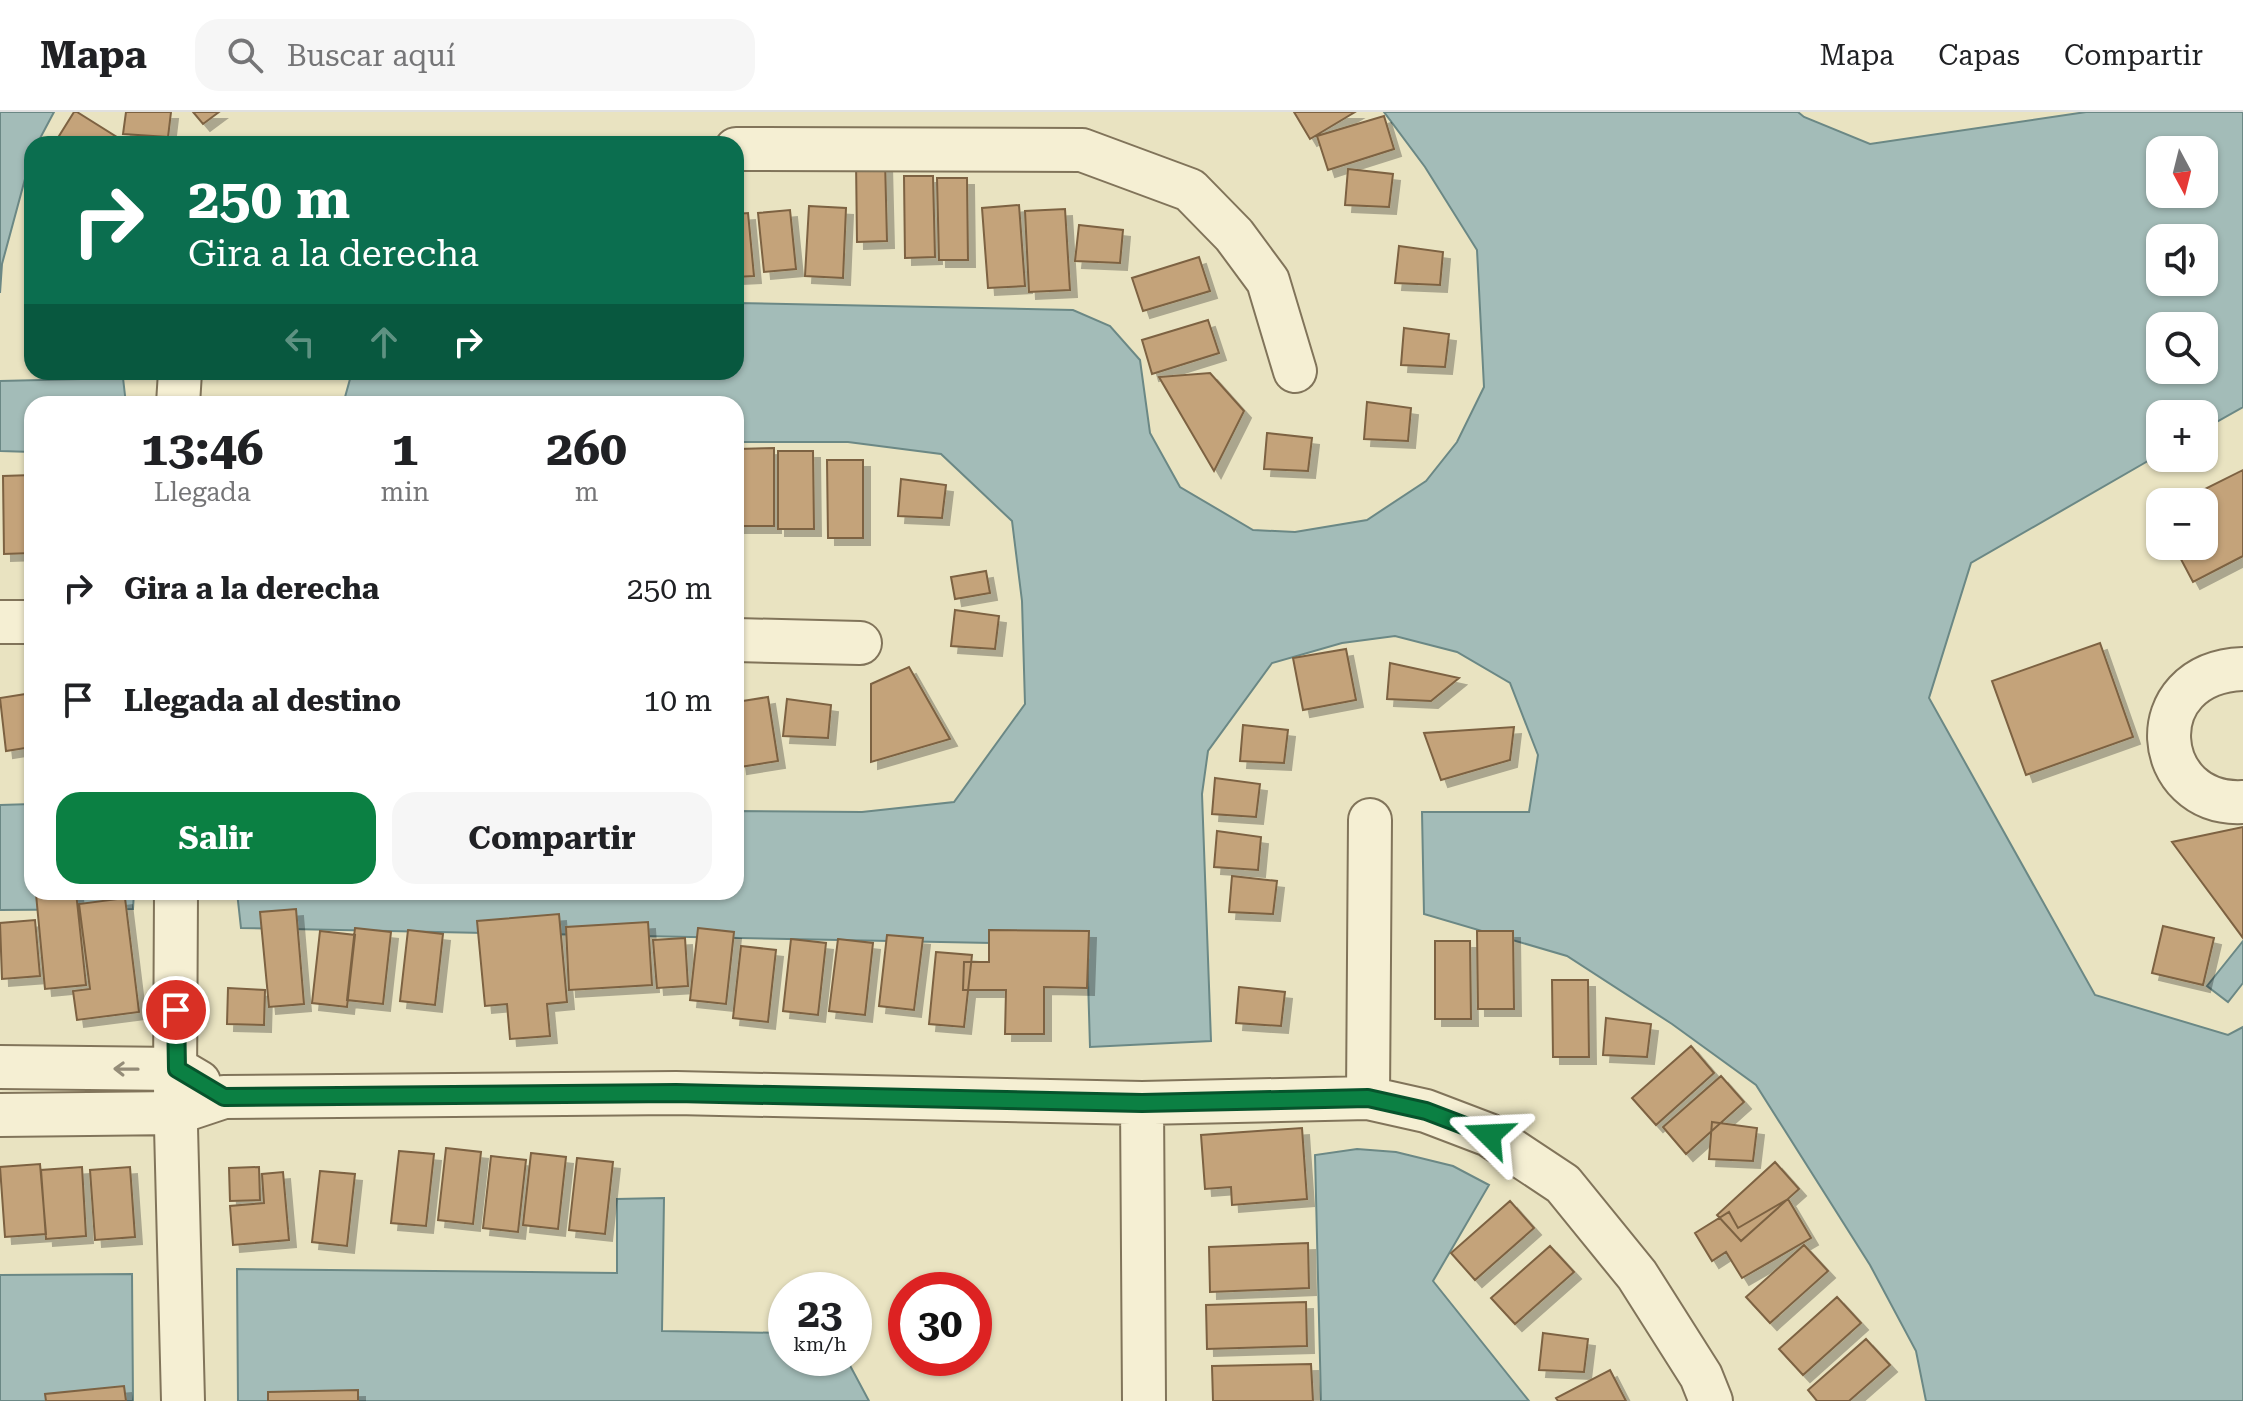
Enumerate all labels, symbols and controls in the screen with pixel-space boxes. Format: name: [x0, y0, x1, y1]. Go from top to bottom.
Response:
search box: [195, 19, 755, 91]
text: Mapa: [40, 33, 147, 77]
icon: search: [223, 33, 267, 77]
text: Buscar aquí: [287, 38, 456, 73]
text: Mapa: [1819, 39, 1894, 72]
text: Capas: [1938, 39, 2020, 72]
text: Compartir: [2064, 39, 2203, 72]
north arrow: [2146, 136, 2218, 208]
map controls: [2146, 136, 2218, 560]
text: 250 m: [188, 166, 350, 232]
icon: right: [56, 168, 160, 272]
button: sound: [2146, 224, 2218, 296]
text: Gira a la derecha: [188, 233, 479, 275]
button: search: [2146, 312, 2218, 384]
icon: left: [278, 320, 322, 364]
icon: ahead: [362, 320, 406, 364]
icon: right: [446, 320, 490, 364]
button: +: [2146, 400, 2218, 472]
text: 13:46: [141, 421, 264, 477]
text: 1: [391, 421, 418, 477]
text: 260: [546, 421, 627, 477]
text: Llegada: [154, 477, 251, 507]
text: min: [381, 477, 429, 507]
text: m: [575, 477, 599, 507]
button: −: [2146, 488, 2218, 560]
icon: right: [56, 566, 100, 610]
text: Gira a la derecha: [124, 571, 379, 606]
text: 250 m: [627, 571, 712, 606]
icon: arrive: [56, 678, 100, 722]
text: Llegada al destino: [124, 683, 401, 718]
text: 10 m: [643, 683, 712, 718]
button: Salir: [56, 792, 376, 884]
button: Compartir: [392, 792, 712, 884]
pin: [142, 976, 210, 1044]
icon: arrive: [154, 988, 198, 1032]
one-way arrow: [113, 1061, 140, 1076]
position arrow: [1447, 1093, 1531, 1177]
speed limit sign: 30: [888, 1272, 992, 1376]
text: 23: [798, 1290, 842, 1337]
text: km/h: [793, 1332, 847, 1356]

